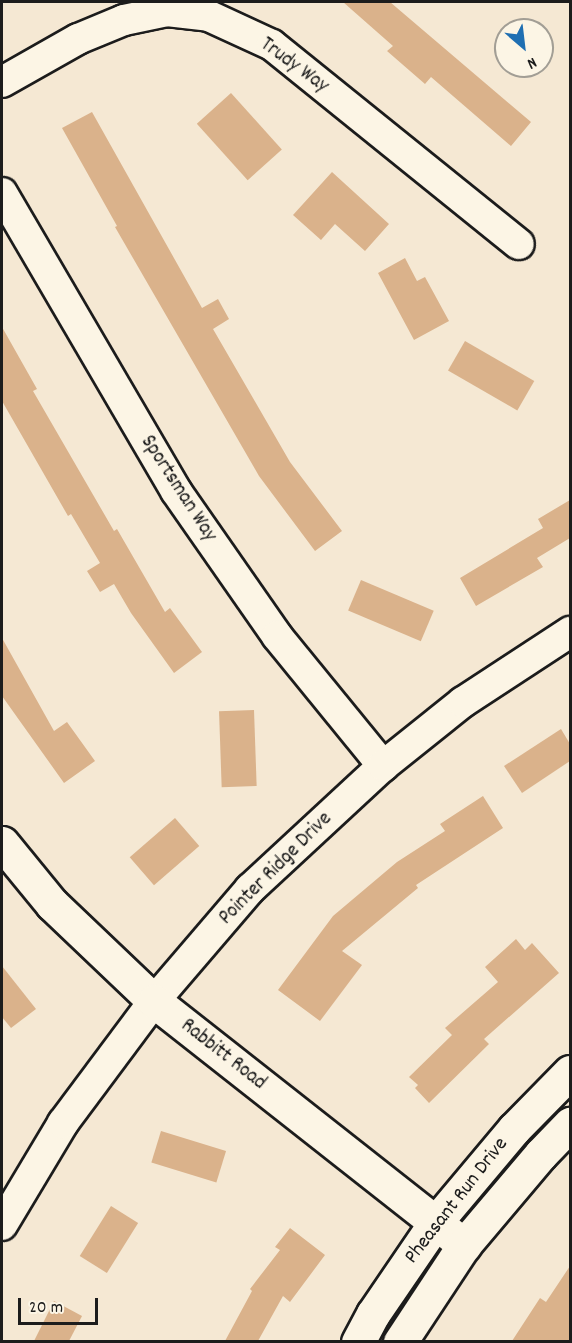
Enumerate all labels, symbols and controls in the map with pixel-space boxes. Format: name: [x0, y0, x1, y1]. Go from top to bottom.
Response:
north arrow: [494, 18, 554, 78]
street label: Trudy Way: [255, 33, 333, 99]
text: N: [523, 51, 541, 75]
street label: Sportsman Way: [134, 431, 222, 547]
street label: Pointer Ridge Drive: [214, 807, 338, 931]
street label: Rabbitt Road: [175, 1014, 271, 1096]
street label: Pheasant Run Drive: [400, 1133, 514, 1269]
scale bar: [21, 1286, 100, 1324]
text: 20 m: [29, 1296, 63, 1321]

